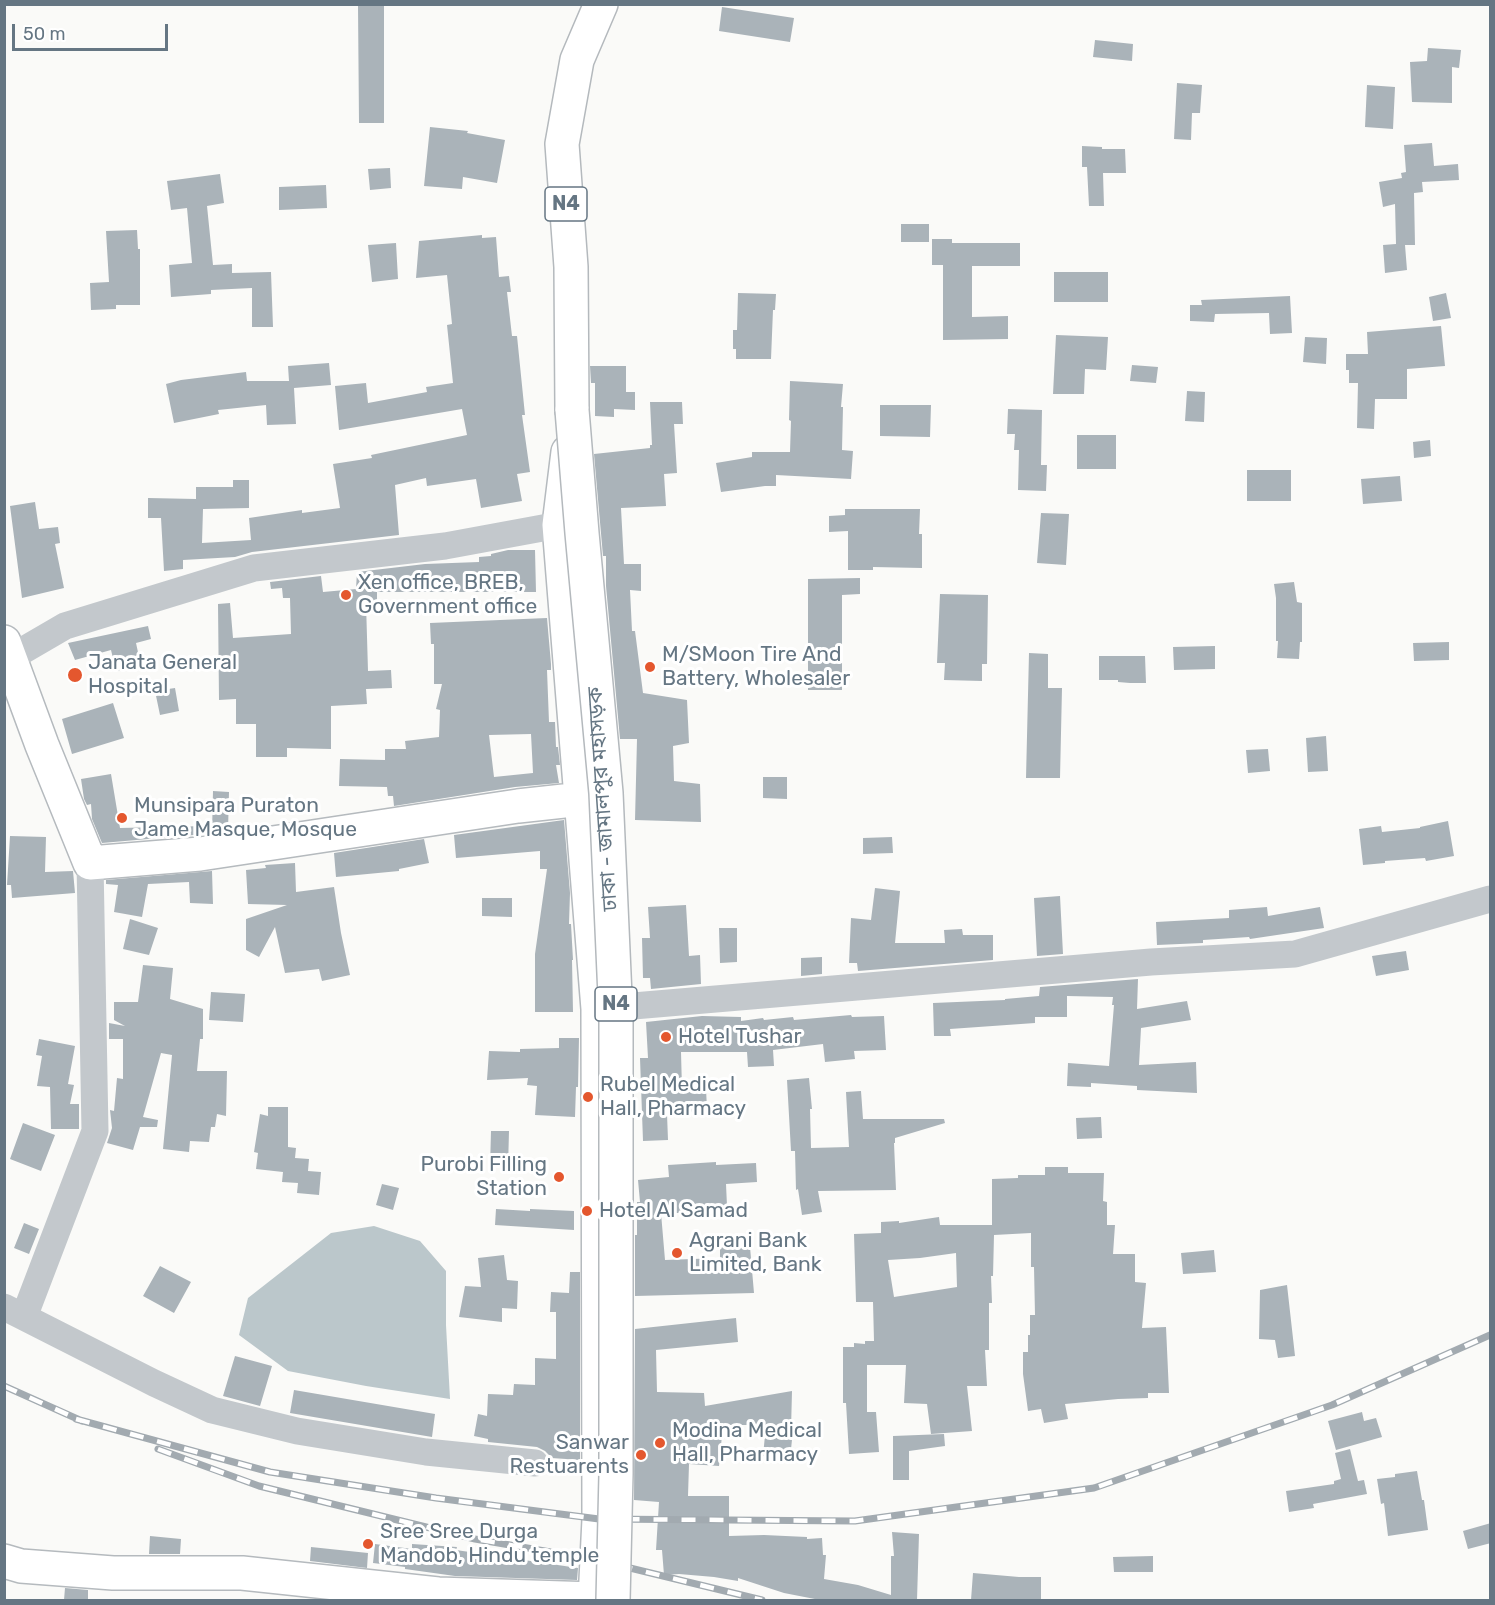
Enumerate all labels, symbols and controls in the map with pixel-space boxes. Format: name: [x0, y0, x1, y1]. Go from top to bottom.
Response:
scale bar: [15, 12, 171, 50]
text: 50 m: [23, 23, 66, 45]
road number: N4: [545, 187, 587, 221]
place label: Xen office, BREB, Government office: [358, 570, 537, 620]
marker: Xen office, BREB, Government office: [339, 588, 353, 602]
place label: M/SMoon Tire And Battery, Wholesaler: [662, 642, 850, 692]
place label: Janata General Hospital: [88, 650, 237, 700]
marker: M/SMoon Tire And Battery, Wholesaler: [643, 660, 657, 674]
marker: Janata General Hospital: [66, 666, 84, 684]
street label: ঢাকা - জামালপুর মহাসড়ক: [583, 686, 623, 912]
place label: Munsipara Puraton Jame Masque, Mosque: [134, 793, 357, 843]
marker: Munsipara Puraton Jame Masque, Mosque: [115, 811, 129, 825]
road number: N4: [595, 987, 637, 1021]
place label: Hotel Tushar: [678, 1024, 801, 1050]
marker: Hotel Tushar: [659, 1030, 673, 1044]
place label: Rubel Medical Hall, Pharmacy: [600, 1072, 746, 1122]
marker: Rubel Medical Hall, Pharmacy: [581, 1090, 595, 1104]
place label: Purobi Filling Station: [420, 1152, 547, 1202]
marker: Purobi Filling Station: [552, 1170, 566, 1184]
place label: Hotel Al Samad: [599, 1198, 748, 1224]
marker: Hotel Al Samad: [580, 1204, 594, 1218]
place label: Agrani Bank Limited, Bank: [689, 1228, 822, 1278]
marker: Agrani Bank Limited, Bank: [670, 1246, 684, 1260]
place label: Modina Medical Hall, Pharmacy: [672, 1418, 822, 1468]
place label: Sanwar Restuarents: [509, 1430, 629, 1480]
marker: Modina Medical Hall, Pharmacy: [653, 1436, 667, 1450]
marker: Sanwar Restuarents: [634, 1448, 648, 1462]
place label: Sree Sree Durga Mandob, Hindu temple: [380, 1519, 599, 1569]
marker: Sree Sree Durga Mandob, Hindu temple: [361, 1537, 375, 1551]

